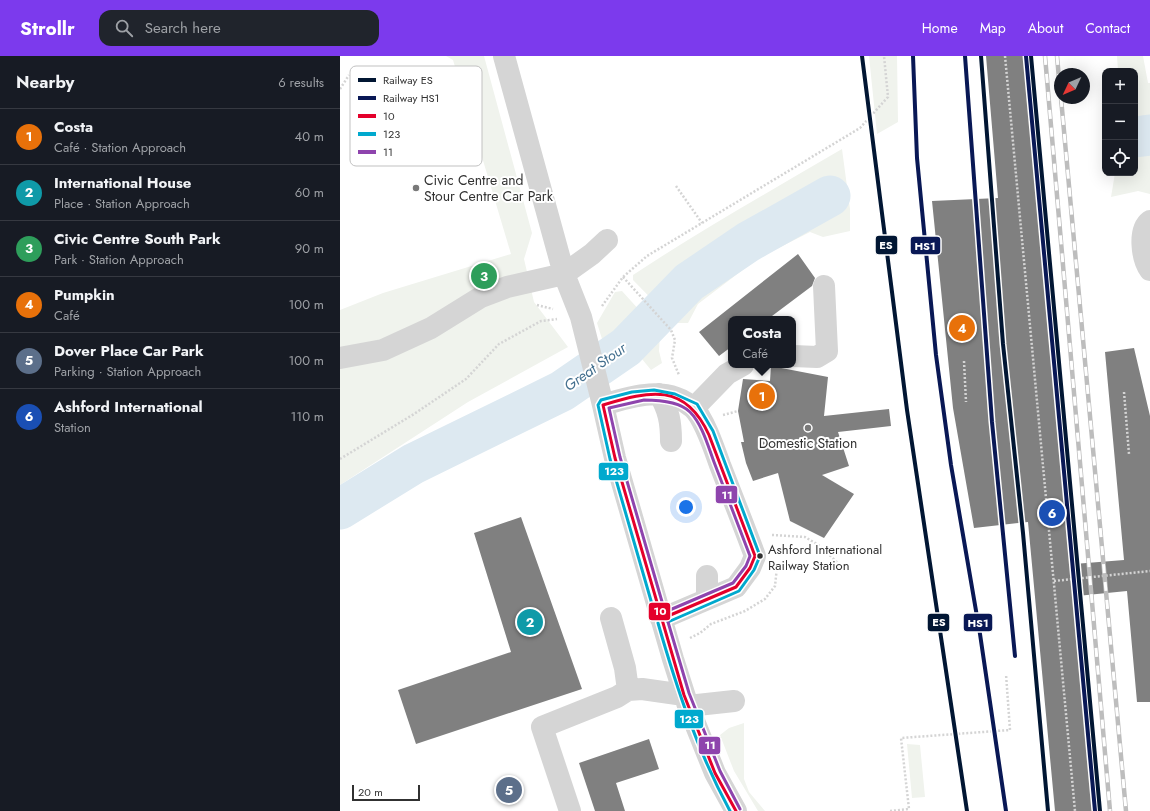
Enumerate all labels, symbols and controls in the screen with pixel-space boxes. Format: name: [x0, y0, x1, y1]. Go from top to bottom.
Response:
search box: [99, 10, 379, 46]
text: Strollr: [20, 15, 75, 42]
icon: search: [113, 17, 135, 39]
text: Search here: [145, 17, 221, 39]
text: Home: [922, 18, 958, 38]
text: Map: [980, 18, 1006, 38]
text: About: [1028, 18, 1063, 38]
text: Contact: [1085, 18, 1130, 38]
legend: [350, 66, 482, 166]
north arrow: [1054, 68, 1090, 104]
map controls: [1102, 68, 1138, 176]
button: +: [1102, 68, 1138, 104]
text: Nearby: [16, 70, 74, 94]
text: Railway ES: [383, 72, 433, 88]
text: 6 results: [278, 73, 324, 92]
text: Railway HS1: [383, 90, 440, 106]
button: −: [1102, 104, 1138, 140]
text: 10: [383, 108, 395, 124]
text: Costa: [54, 116, 93, 138]
text: 123: [383, 126, 400, 142]
text: 1: [26, 127, 32, 146]
text: 40 m: [295, 127, 324, 146]
text: Café · Station Approach: [54, 138, 186, 157]
button: locate: [1102, 140, 1138, 176]
text: 11: [383, 144, 393, 160]
place label: Civic Centre and Stour Centre Car Park: [424, 170, 554, 206]
text: International House: [54, 172, 191, 194]
text: 2: [25, 183, 33, 202]
text: 60 m: [295, 183, 324, 202]
marker: Civic Centre and Stour Centre Car Park: [411, 183, 421, 193]
text: Place · Station Approach: [54, 194, 190, 213]
text: Civic Centre South Park: [54, 228, 221, 250]
line badge: ES: [875, 235, 898, 255]
line badge: HS1: [910, 236, 941, 255]
text: ES: [879, 237, 893, 253]
text: HS1: [914, 238, 936, 254]
text: 3: [25, 239, 33, 258]
text: 90 m: [295, 239, 324, 258]
text: Park · Station Approach: [54, 250, 184, 269]
pin: 3: [471, 261, 497, 291]
text: Pumpkin: [54, 284, 115, 306]
text: 4: [24, 295, 34, 314]
text: 100 m: [289, 295, 324, 314]
text: Café: [54, 306, 80, 325]
pin: 4: [949, 313, 975, 343]
popup: [728, 316, 796, 368]
text: Costa: [742, 322, 782, 344]
water label: Great Stour: [559, 337, 632, 397]
text: Dover Place Car Park: [54, 340, 204, 362]
text: Café: [742, 344, 768, 363]
text: 5: [25, 351, 33, 370]
text: 100 m: [289, 351, 324, 370]
text: Parking · Station Approach: [54, 362, 201, 381]
pin: 1: [749, 381, 775, 411]
text: Ashford International: [54, 396, 203, 418]
text: 6: [25, 407, 33, 426]
text: 110 m: [290, 407, 324, 426]
text: Station: [54, 418, 91, 437]
marker: Domestic Station: [803, 423, 813, 433]
place label: Domestic Station: [759, 433, 857, 453]
line badge: 123: [598, 462, 629, 481]
text: 123: [604, 463, 624, 479]
line badge: 11: [715, 485, 738, 504]
text: 11: [721, 487, 733, 503]
your location: [676, 497, 696, 517]
pin: 6: [1039, 498, 1065, 528]
place label: Ashford International Railway Station: [768, 540, 882, 575]
marker: Ashford International Railway Station: [755, 551, 765, 561]
line badge: 10: [648, 602, 671, 621]
text: 10: [654, 603, 666, 619]
pin: 2: [517, 607, 543, 637]
line badge: ES: [927, 613, 950, 632]
line badge: HS1: [963, 613, 993, 632]
text: ES: [932, 614, 946, 630]
text: HS1: [967, 615, 989, 631]
line badge: 123: [674, 709, 704, 729]
text: 123: [679, 711, 699, 727]
line badge: 11: [698, 736, 721, 755]
text: 11: [704, 737, 716, 753]
pin: 5: [496, 775, 522, 805]
scale bar: [352, 783, 420, 802]
text: 20 m: [358, 784, 383, 800]

